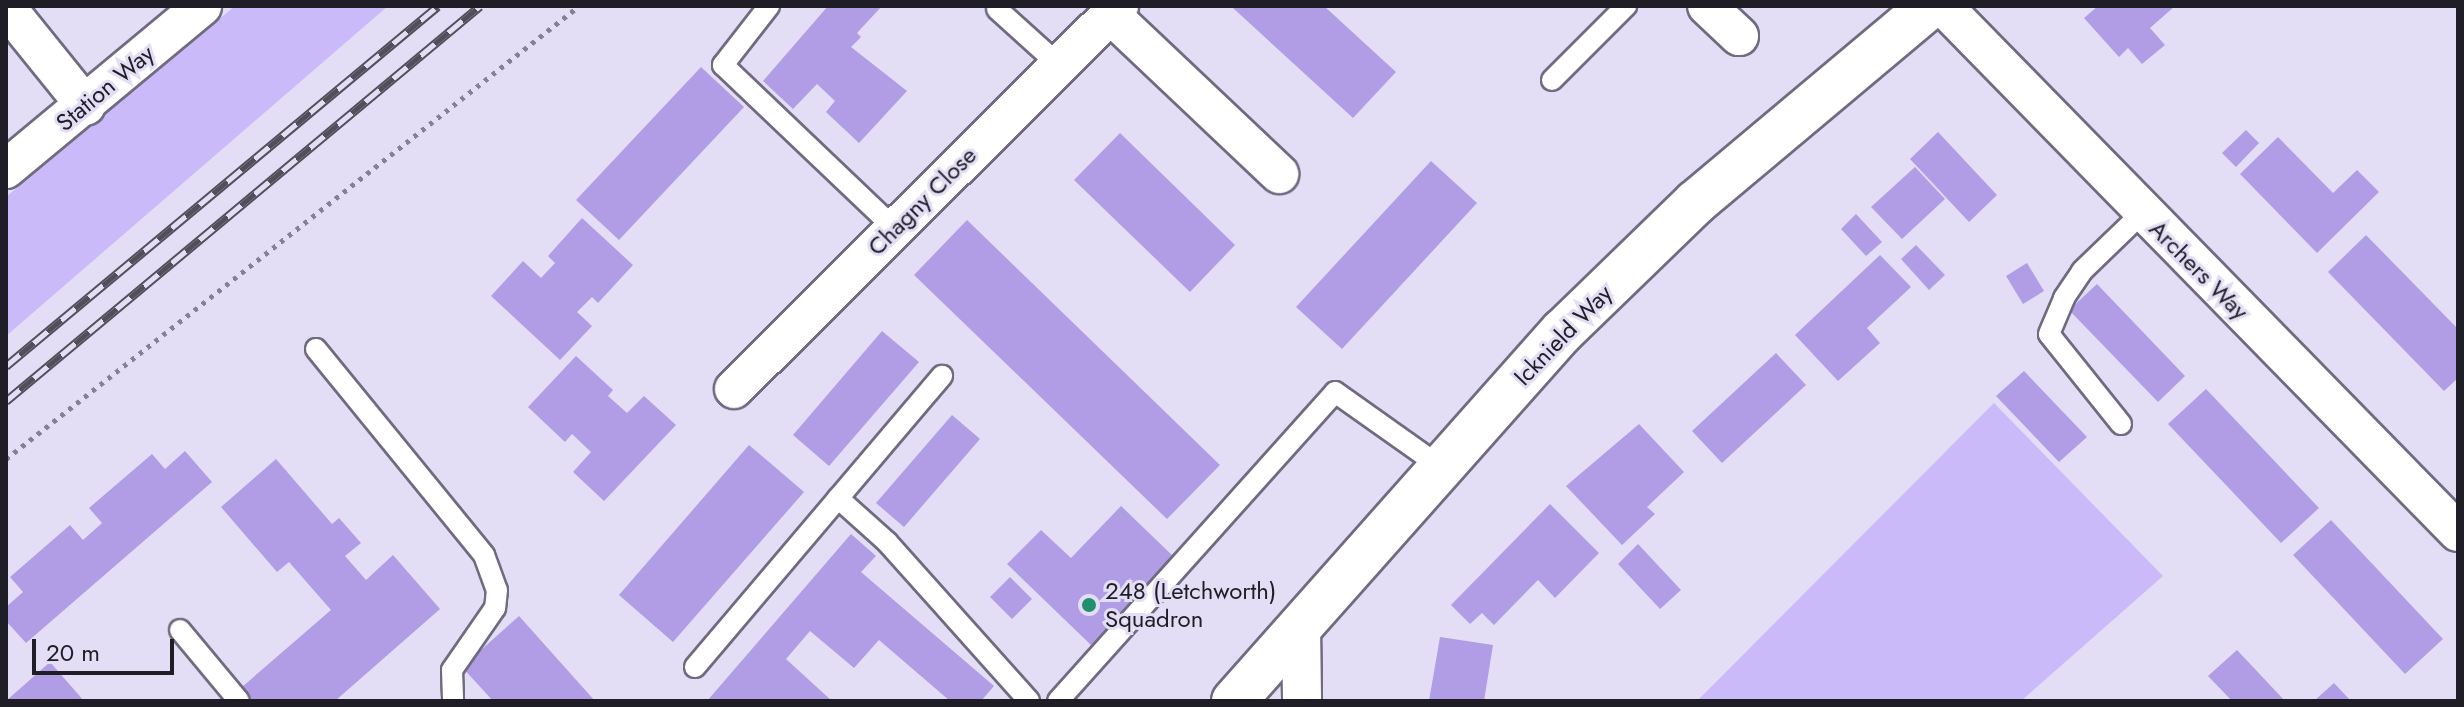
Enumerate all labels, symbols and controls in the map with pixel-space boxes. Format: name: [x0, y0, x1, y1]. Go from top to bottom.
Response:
street label: Station Way: [50, 39, 160, 137]
street label: Chagny Close: [862, 141, 982, 261]
street label: Archers Way: [2143, 214, 2255, 326]
street label: Icknield Way: [1508, 279, 1618, 391]
place label: 248 (Letchworth) Squadron: [1105, 577, 1276, 633]
marker: 248 (Letchworth) Squadron: [1080, 596, 1098, 614]
scale bar: [36, 623, 178, 673]
text: 20 m: [46, 635, 100, 670]

